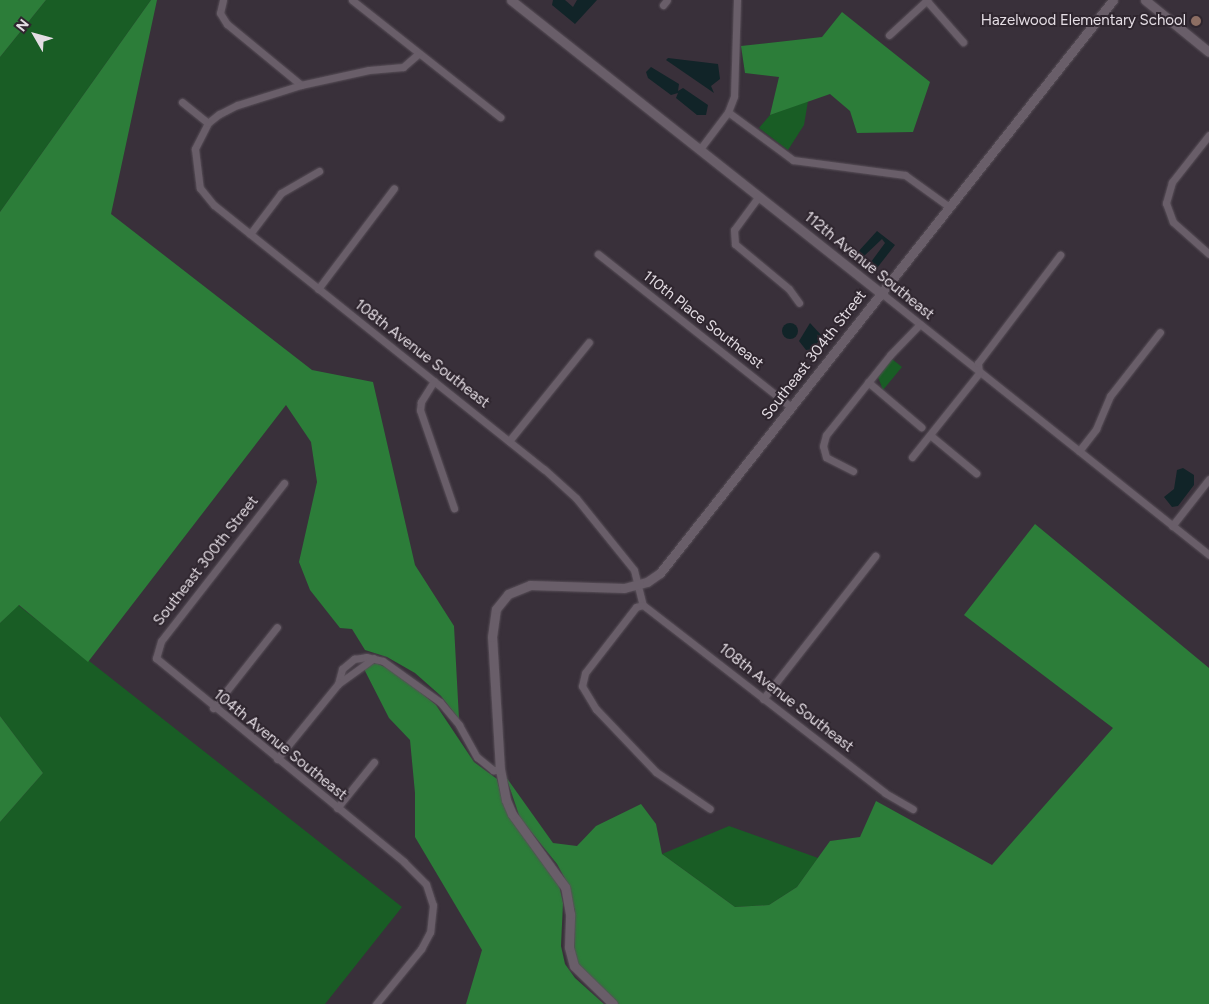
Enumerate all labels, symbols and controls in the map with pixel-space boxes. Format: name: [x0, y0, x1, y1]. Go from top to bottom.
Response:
north arrow: [10, 10, 60, 60]
place label: Hazelwood Elementary School: [981, 12, 1186, 30]
marker: Hazelwood Elementary School: [1190, 15, 1202, 27]
text: N: [13, 16, 33, 35]
street label: 112th Avenue Southeast: [800, 208, 938, 324]
street label: 110th Place Southeast: [639, 267, 767, 373]
street label: Southeast 304th Street: [758, 287, 870, 423]
street label: 108th Avenue Southeast: [351, 296, 493, 412]
street label: Southeast 300th Street: [150, 493, 262, 629]
street label: 108th Avenue Southeast: [715, 640, 857, 756]
street label: 104th Avenue Southeast: [210, 686, 350, 804]

